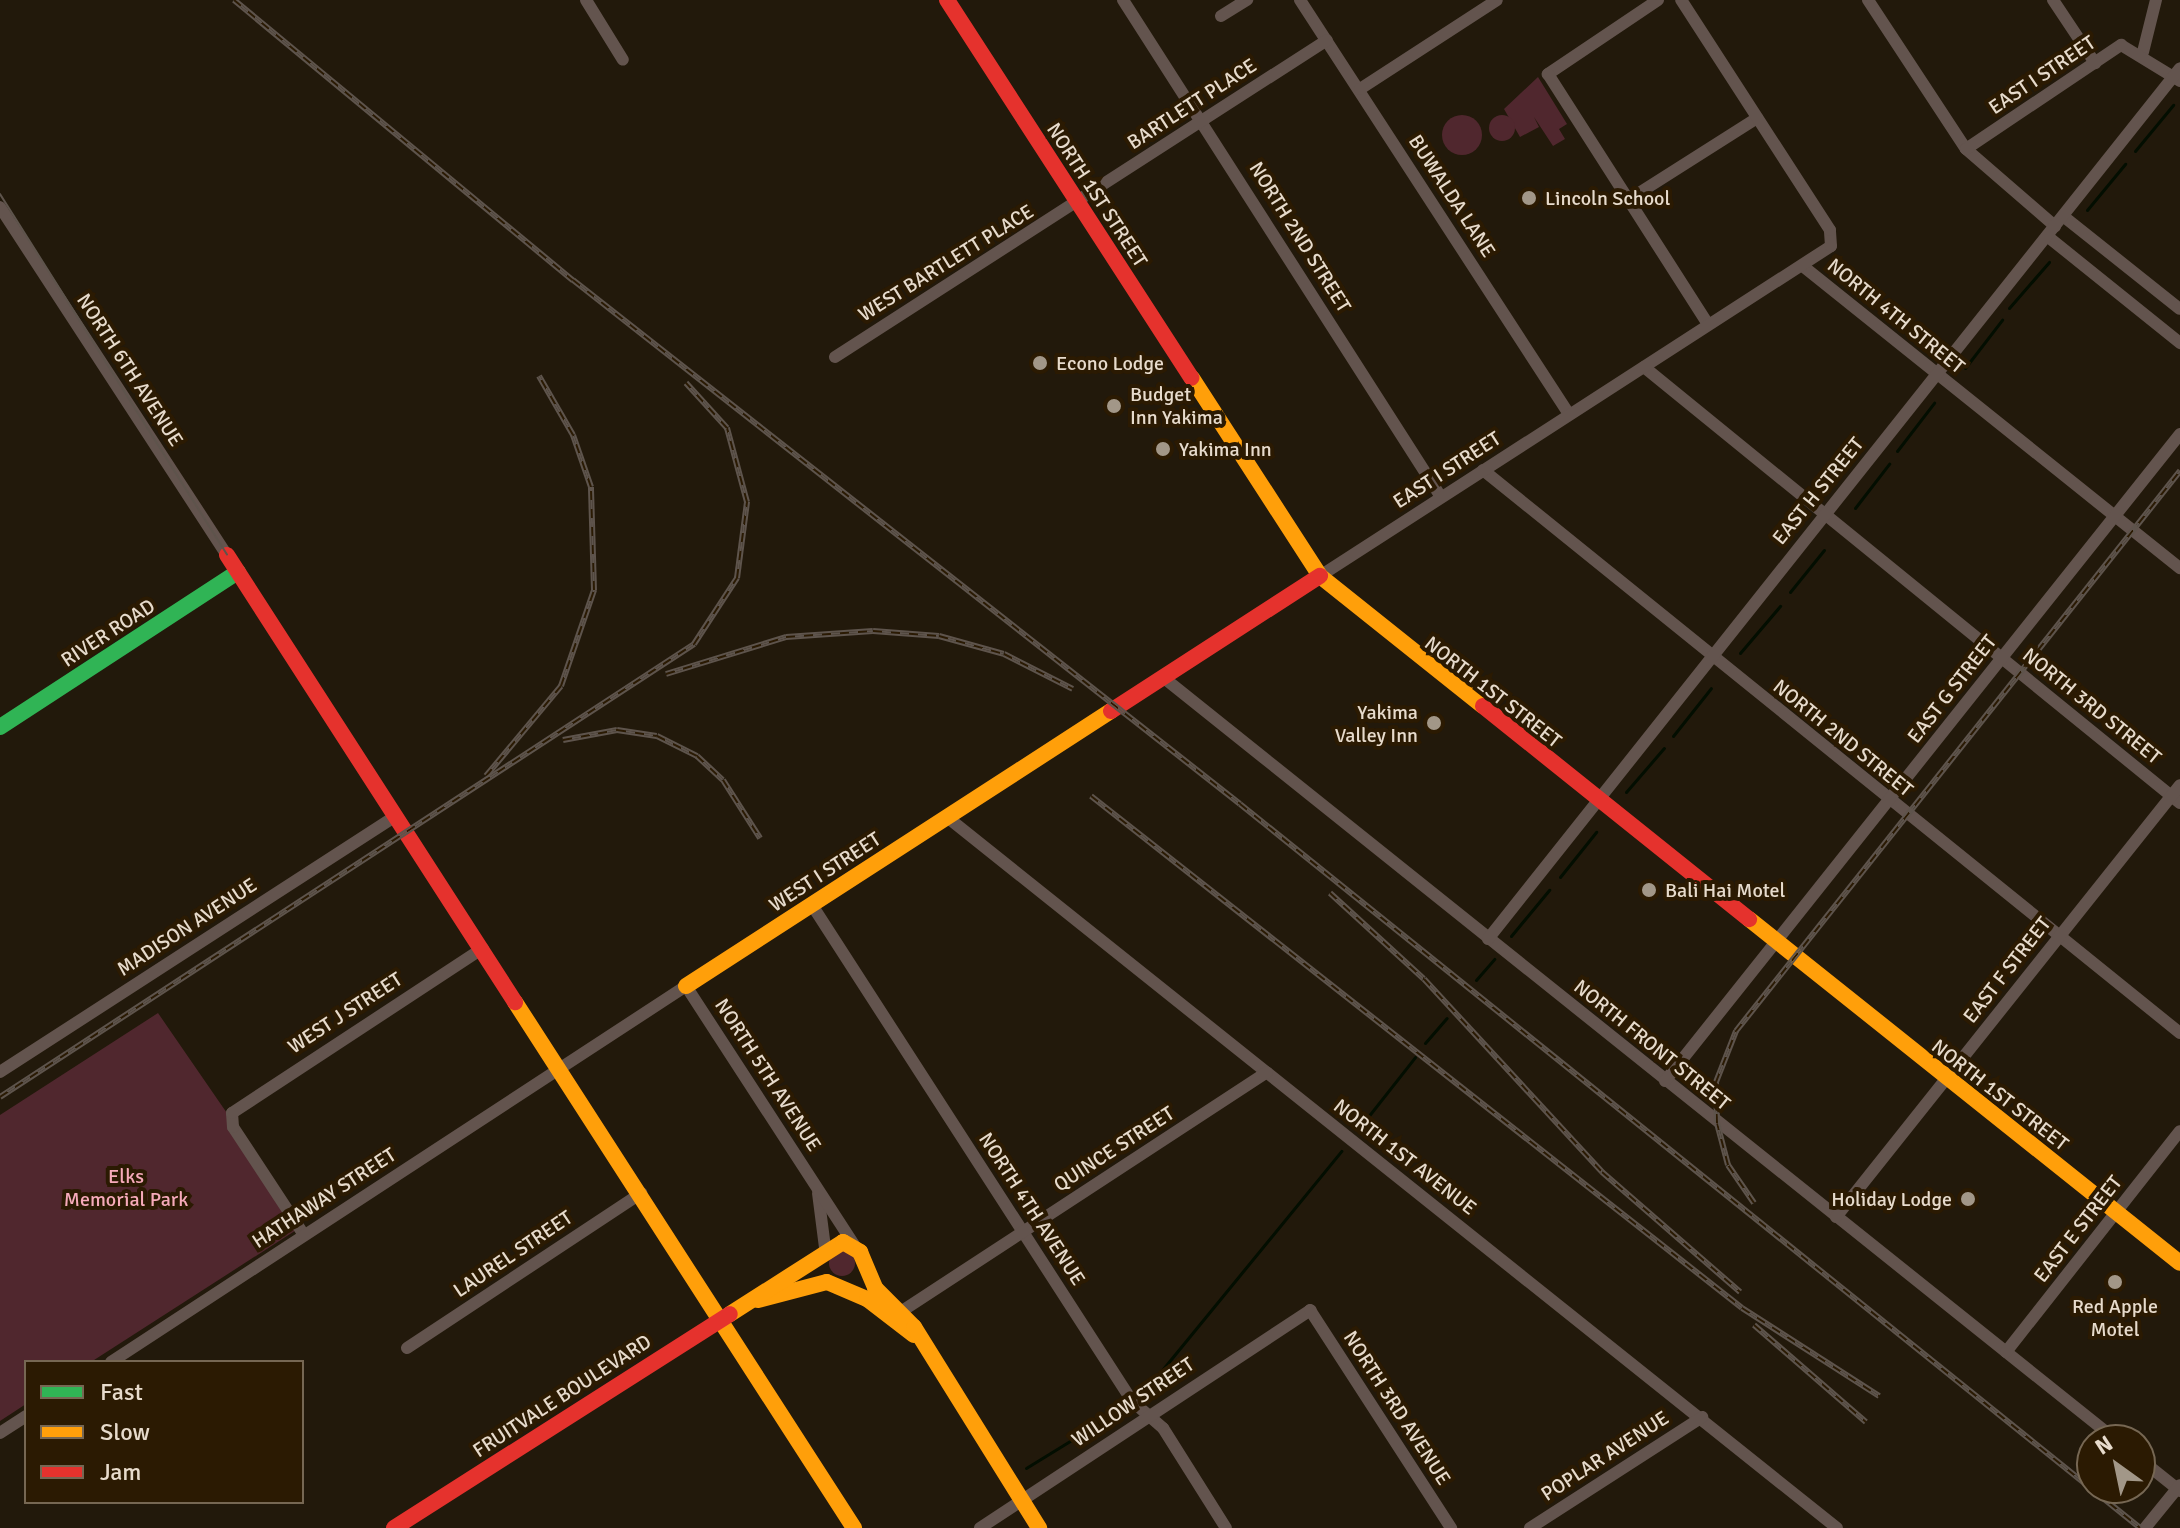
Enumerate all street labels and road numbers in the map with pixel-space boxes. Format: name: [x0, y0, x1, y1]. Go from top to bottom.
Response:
street label: EAST I STREET: [1984, 31, 2100, 119]
street label: BARTLETT PLACE: [1123, 53, 1261, 155]
street label: NORTH 1ST STREET: [1042, 119, 1152, 271]
street label: BUWALDA LANE: [1404, 130, 1500, 262]
street label: NORTH 2ND STREET: [1244, 157, 1356, 317]
street label: WEST BARTLETT PLACE: [854, 199, 1038, 327]
street label: NORTH 4TH STREET: [1823, 253, 1969, 379]
street label: NORTH 6TH AVENUE: [72, 289, 188, 451]
street label: EAST I STREET: [1389, 426, 1505, 514]
street label: EAST H STREET: [1767, 432, 1869, 550]
street label: RIVER ROAD: [57, 594, 159, 672]
street label: EAST G STREET: [1902, 630, 2002, 748]
street label: NORTH 1ST STREET: [1420, 631, 1566, 753]
street label: NORTH 3RD STREET: [2018, 643, 2166, 769]
street label: NORTH 2ND STREET: [1768, 674, 1918, 802]
street label: WEST I STREET: [765, 827, 885, 917]
street label: MADISON AVENUE: [113, 873, 261, 981]
street label: EAST F STREET: [1958, 912, 2056, 1028]
street label: WEST J STREET: [283, 967, 407, 1059]
street label: NORTH FRONT STREET: [1569, 975, 1735, 1115]
street label: NORTH 5TH AVENUE: [710, 994, 826, 1156]
street label: NORTH 1ST STREET: [1927, 1034, 2073, 1156]
street label: NORTH 1ST AVENUE: [1329, 1094, 1481, 1220]
street label: QUINCE STREET: [1049, 1101, 1179, 1197]
street label: NORTH 4TH AVENUE: [974, 1128, 1090, 1290]
street label: HATHAWAY STREET: [248, 1143, 400, 1253]
street label: EAST E STREET: [2029, 1171, 2127, 1287]
street label: LAUREL STREET: [449, 1205, 577, 1303]
street label: NORTH 3RD AVENUE: [1338, 1327, 1456, 1489]
street label: FRUITVALE BOULEVARD: [468, 1329, 656, 1463]
street label: WILLOW STREET: [1067, 1352, 1199, 1452]
street label: POPLAR AVENUE: [1537, 1406, 1673, 1506]

